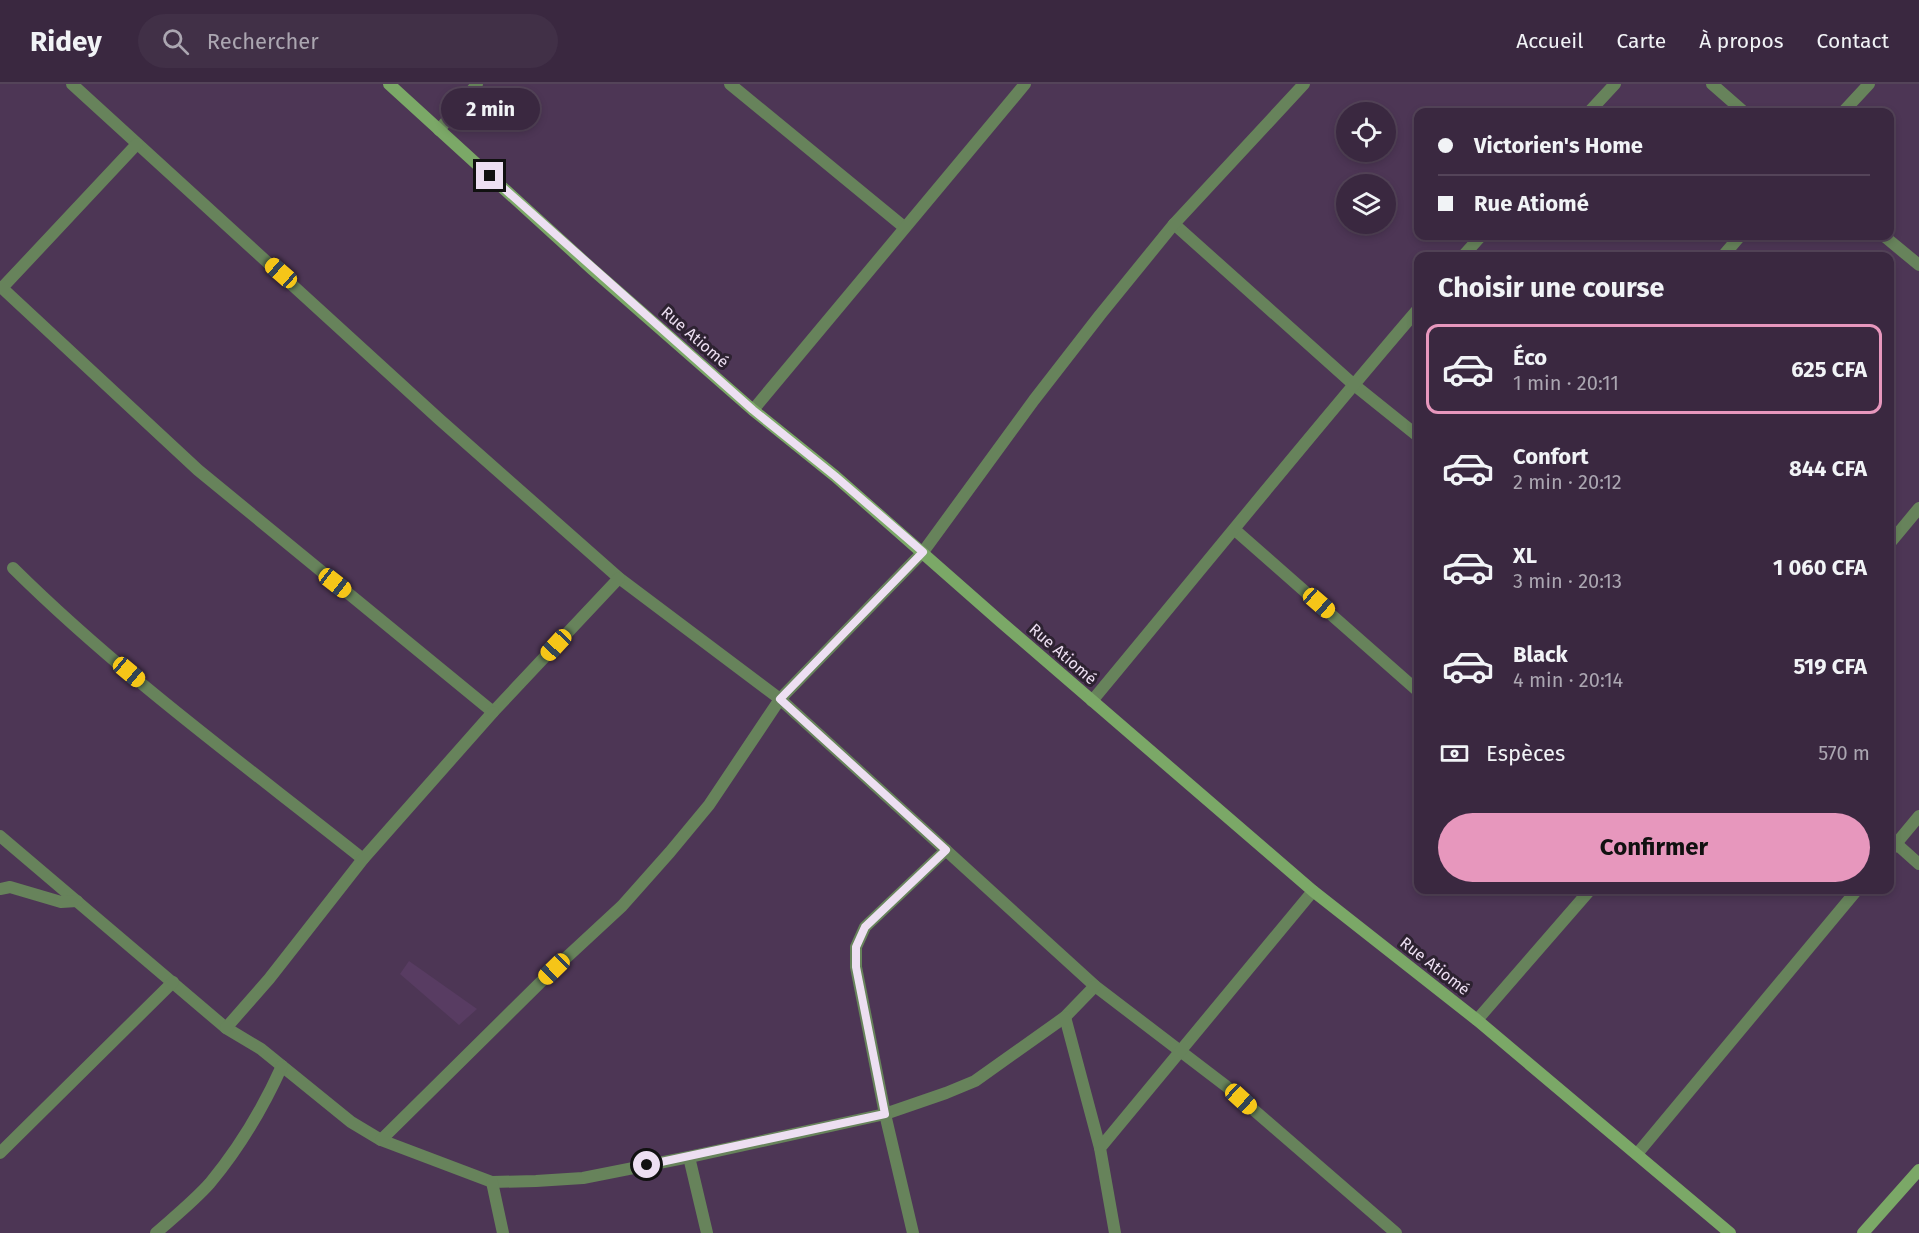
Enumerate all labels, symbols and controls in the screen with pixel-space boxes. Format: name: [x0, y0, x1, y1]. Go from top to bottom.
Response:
search box: [138, 14, 558, 68]
text: Ridey: [30, 25, 102, 58]
icon: search: [159, 25, 192, 58]
text: Rechercher: [207, 28, 319, 55]
text: Accueil: [1516, 28, 1583, 54]
text: Carte: [1616, 28, 1666, 54]
text: À propos: [1699, 28, 1784, 54]
text: Contact: [1817, 28, 1889, 54]
callout: 2 min: [440, 89, 540, 131]
text: 2 min: [466, 97, 515, 121]
map controls: [1336, 102, 1396, 234]
button: locate: [1336, 102, 1396, 162]
text: Victorien's Home: [1474, 132, 1643, 159]
route end: [476, 162, 503, 189]
button: layers: [1336, 174, 1396, 234]
text: Rue Atiomé: [1474, 190, 1589, 217]
car: [262, 254, 300, 292]
text: Choisir une course: [1438, 272, 1664, 304]
street label: Rue Atiomé: [657, 303, 733, 371]
icon: car: [1441, 342, 1495, 396]
text: Éco: [1513, 344, 1547, 371]
text: 625 CFA: [1791, 356, 1867, 383]
text: 1 min · 20:11: [1513, 371, 1619, 395]
icon: car: [1441, 441, 1495, 495]
text: Confort: [1513, 443, 1589, 470]
text: 844 CFA: [1789, 455, 1867, 482]
text: 2 min · 20:12: [1513, 470, 1622, 494]
icon: car: [1441, 540, 1495, 594]
text: XL: [1513, 542, 1537, 569]
text: 1 060 CFA: [1773, 554, 1867, 581]
car: [315, 565, 355, 601]
text: 3 min · 20:13: [1513, 569, 1622, 593]
car: [1300, 584, 1338, 622]
street label: Rue Atiomé: [1025, 620, 1101, 688]
car: [537, 626, 575, 664]
icon: car: [1441, 639, 1495, 693]
text: Black: [1513, 641, 1568, 668]
text: 519 CFA: [1793, 653, 1867, 680]
car: [109, 654, 149, 690]
text: 4 min · 20:14: [1513, 668, 1623, 692]
icon: cash: [1438, 737, 1471, 770]
text: Espèces: [1486, 740, 1565, 767]
text: 570 m: [1818, 741, 1870, 765]
button: Confirmer: [1438, 813, 1870, 882]
street label: Rue Atiomé: [1396, 933, 1474, 999]
car: [535, 950, 573, 988]
car: [1222, 1080, 1260, 1118]
route start: [633, 1151, 660, 1178]

